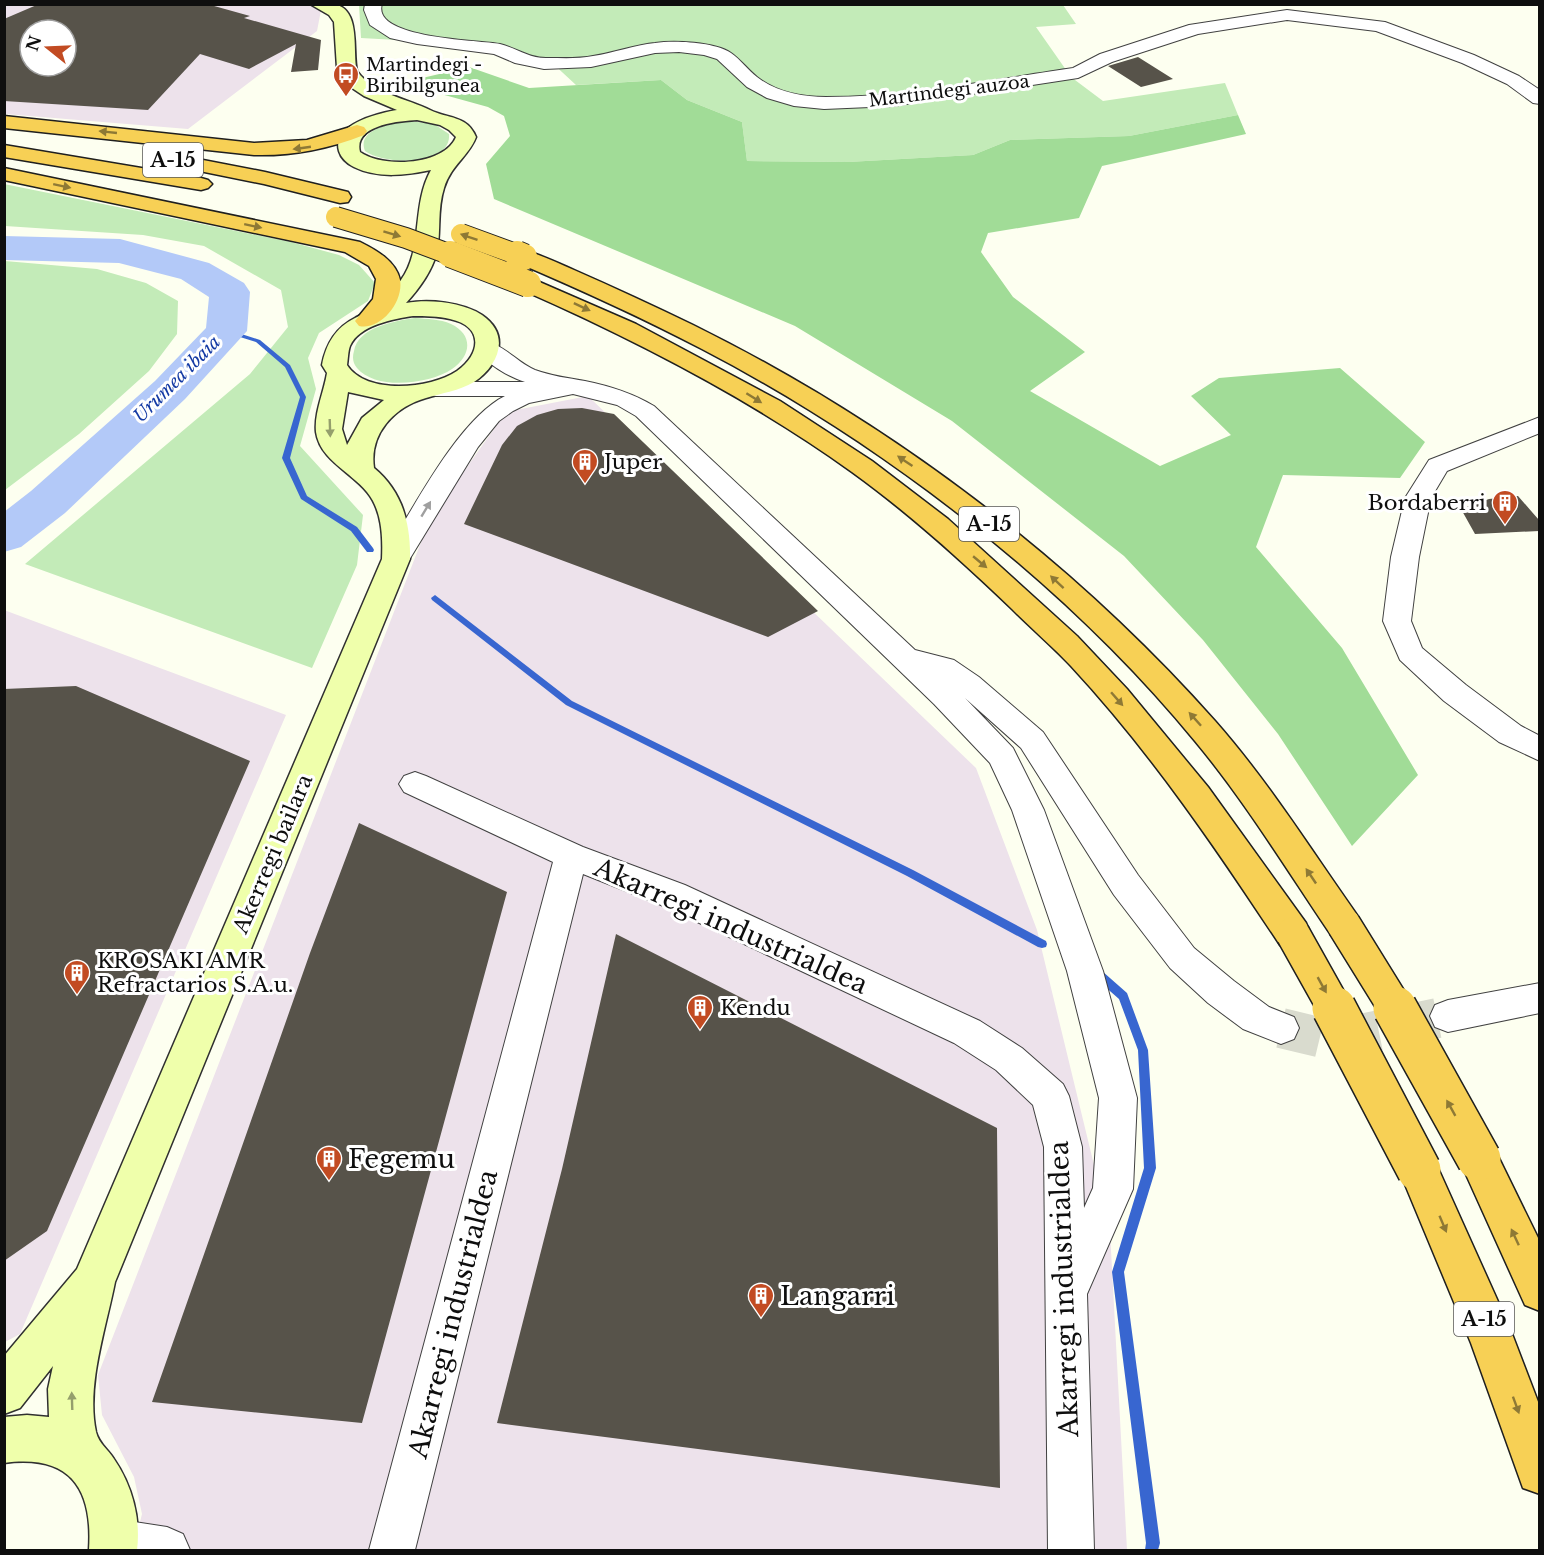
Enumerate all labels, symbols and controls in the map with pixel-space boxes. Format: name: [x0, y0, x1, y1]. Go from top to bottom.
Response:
north arrow: [18, 18, 78, 78]
text: N: [22, 33, 46, 54]
place label: Martindegi - Biribilgunea: [366, 54, 482, 97]
bus stop icon: Martindegi - Biribilgunea: [331, 60, 361, 98]
street label: Martindegi auzoa: [867, 70, 1031, 112]
one-way arrow: [98, 127, 117, 137]
road number: A-15: [143, 143, 203, 177]
one-way arrow: [292, 144, 311, 153]
one-way arrow: [53, 182, 72, 191]
one-way arrow: [243, 221, 262, 231]
one-way arrow: [383, 230, 401, 239]
one-way arrow: [460, 231, 478, 241]
one-way arrow: [573, 303, 590, 312]
water label: Urumea ibaia: [129, 331, 225, 427]
one-way arrow: [746, 392, 762, 403]
one-way arrow: [325, 418, 335, 437]
building icon: Juper: [570, 447, 600, 485]
place label: Juper: [601, 449, 662, 475]
one-way arrow: [897, 455, 913, 467]
building icon: Bordaberri: [1490, 488, 1520, 526]
place label: Bordaberri: [1368, 490, 1486, 516]
one-way arrow: [421, 501, 432, 517]
road number: A-15: [959, 507, 1019, 541]
one-way arrow: [972, 555, 987, 567]
one-way arrow: [1050, 576, 1065, 589]
one-way arrow: [1111, 691, 1124, 707]
one-way arrow: [1188, 712, 1202, 727]
street label: Akerregi bailara: [227, 770, 318, 939]
street label: Akarregi industrialdea: [588, 851, 873, 1001]
one-way arrow: [1305, 869, 1317, 885]
place label: KROSAKI AMR Refractarios S.A.u.: [97, 948, 293, 998]
building icon: KROSAKI AMR Refractarios S.A.u.: [62, 958, 92, 996]
one-way arrow: [1317, 977, 1327, 994]
building icon: Kendu: [685, 993, 715, 1031]
place label: Kendu: [720, 995, 791, 1021]
one-way arrow: [1446, 1099, 1456, 1116]
street label: Akarregi industrialdea: [1043, 1140, 1085, 1439]
place label: Fegemu: [348, 1143, 455, 1175]
building icon: Fegemu: [314, 1144, 344, 1182]
street label: Akarregi industrialdea: [401, 1166, 504, 1463]
one-way arrow: [1438, 1215, 1448, 1233]
one-way arrow: [1510, 1228, 1520, 1246]
place label: Langarri: [780, 1280, 895, 1312]
building icon: Langarri: [746, 1281, 776, 1319]
road number: A-15: [1454, 1302, 1514, 1336]
one-way arrow: [67, 1392, 76, 1411]
one-way arrow: [1511, 1396, 1521, 1414]

